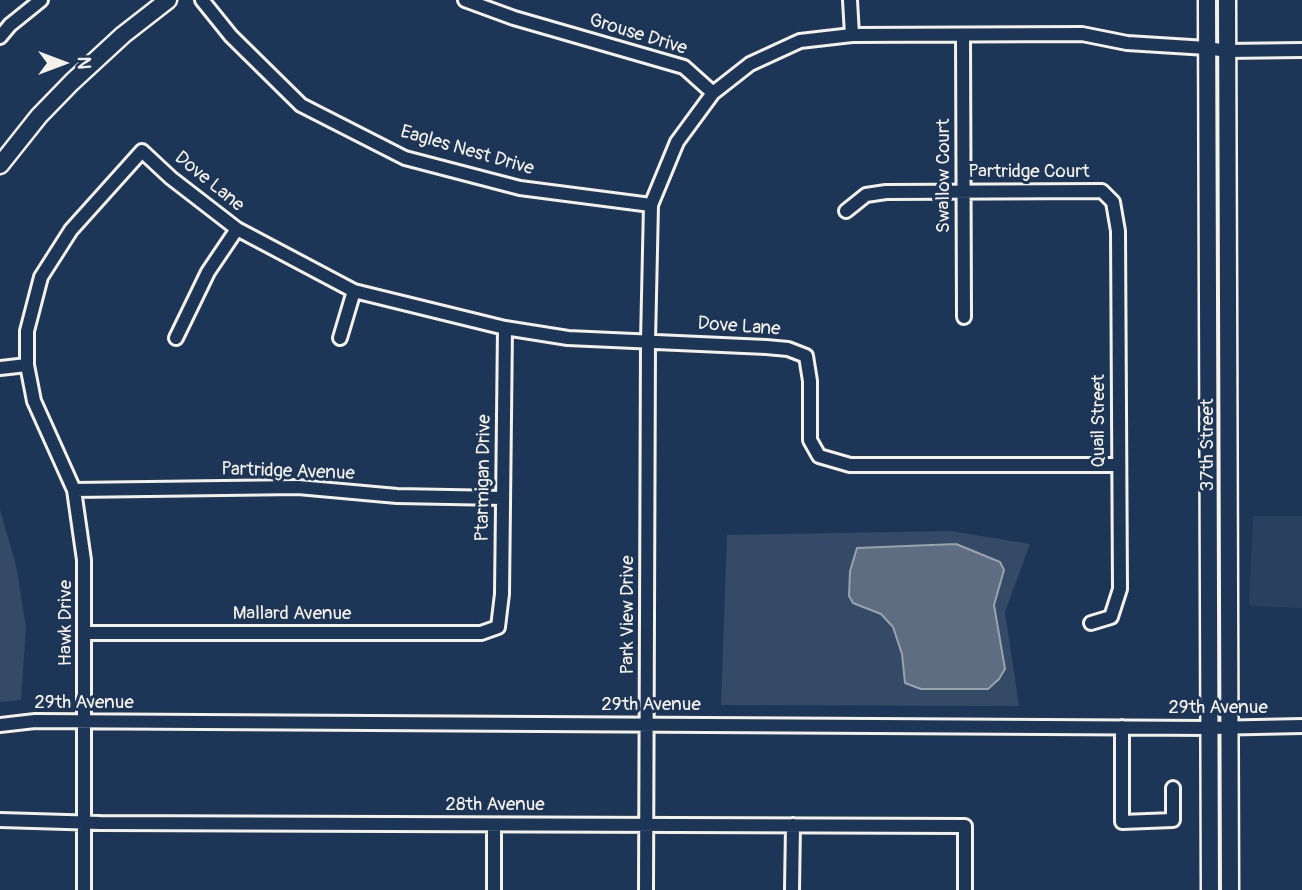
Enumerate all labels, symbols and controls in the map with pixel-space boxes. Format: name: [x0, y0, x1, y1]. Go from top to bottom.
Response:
street label: Grouse Drive: [586, 9, 690, 61]
north arrow: [28, 28, 98, 98]
text: N: [72, 57, 96, 69]
street label: Swallow Court: [933, 119, 955, 233]
street label: Eagles Nest Drive: [398, 121, 536, 181]
street label: Dove Lane: [169, 147, 249, 217]
street label: Partridge Court: [968, 161, 1090, 183]
street label: Dove Lane: [697, 313, 781, 341]
street label: Quail Street: [1088, 374, 1110, 468]
street label: 37th Street: [1197, 399, 1219, 491]
street label: Ptarmigan Drive: [471, 414, 497, 542]
street label: Partridge Avenue: [221, 458, 355, 486]
street label: Park View Drive: [617, 555, 639, 675]
street label: Hawk Drive: [55, 580, 77, 666]
street label: Mallard Avenue: [233, 603, 351, 625]
street label: 29th Avenue: [34, 692, 134, 714]
street label: 29th Avenue: [601, 694, 701, 716]
street label: 29th Avenue: [1168, 697, 1268, 719]
street label: 28th Avenue: [445, 794, 545, 816]

